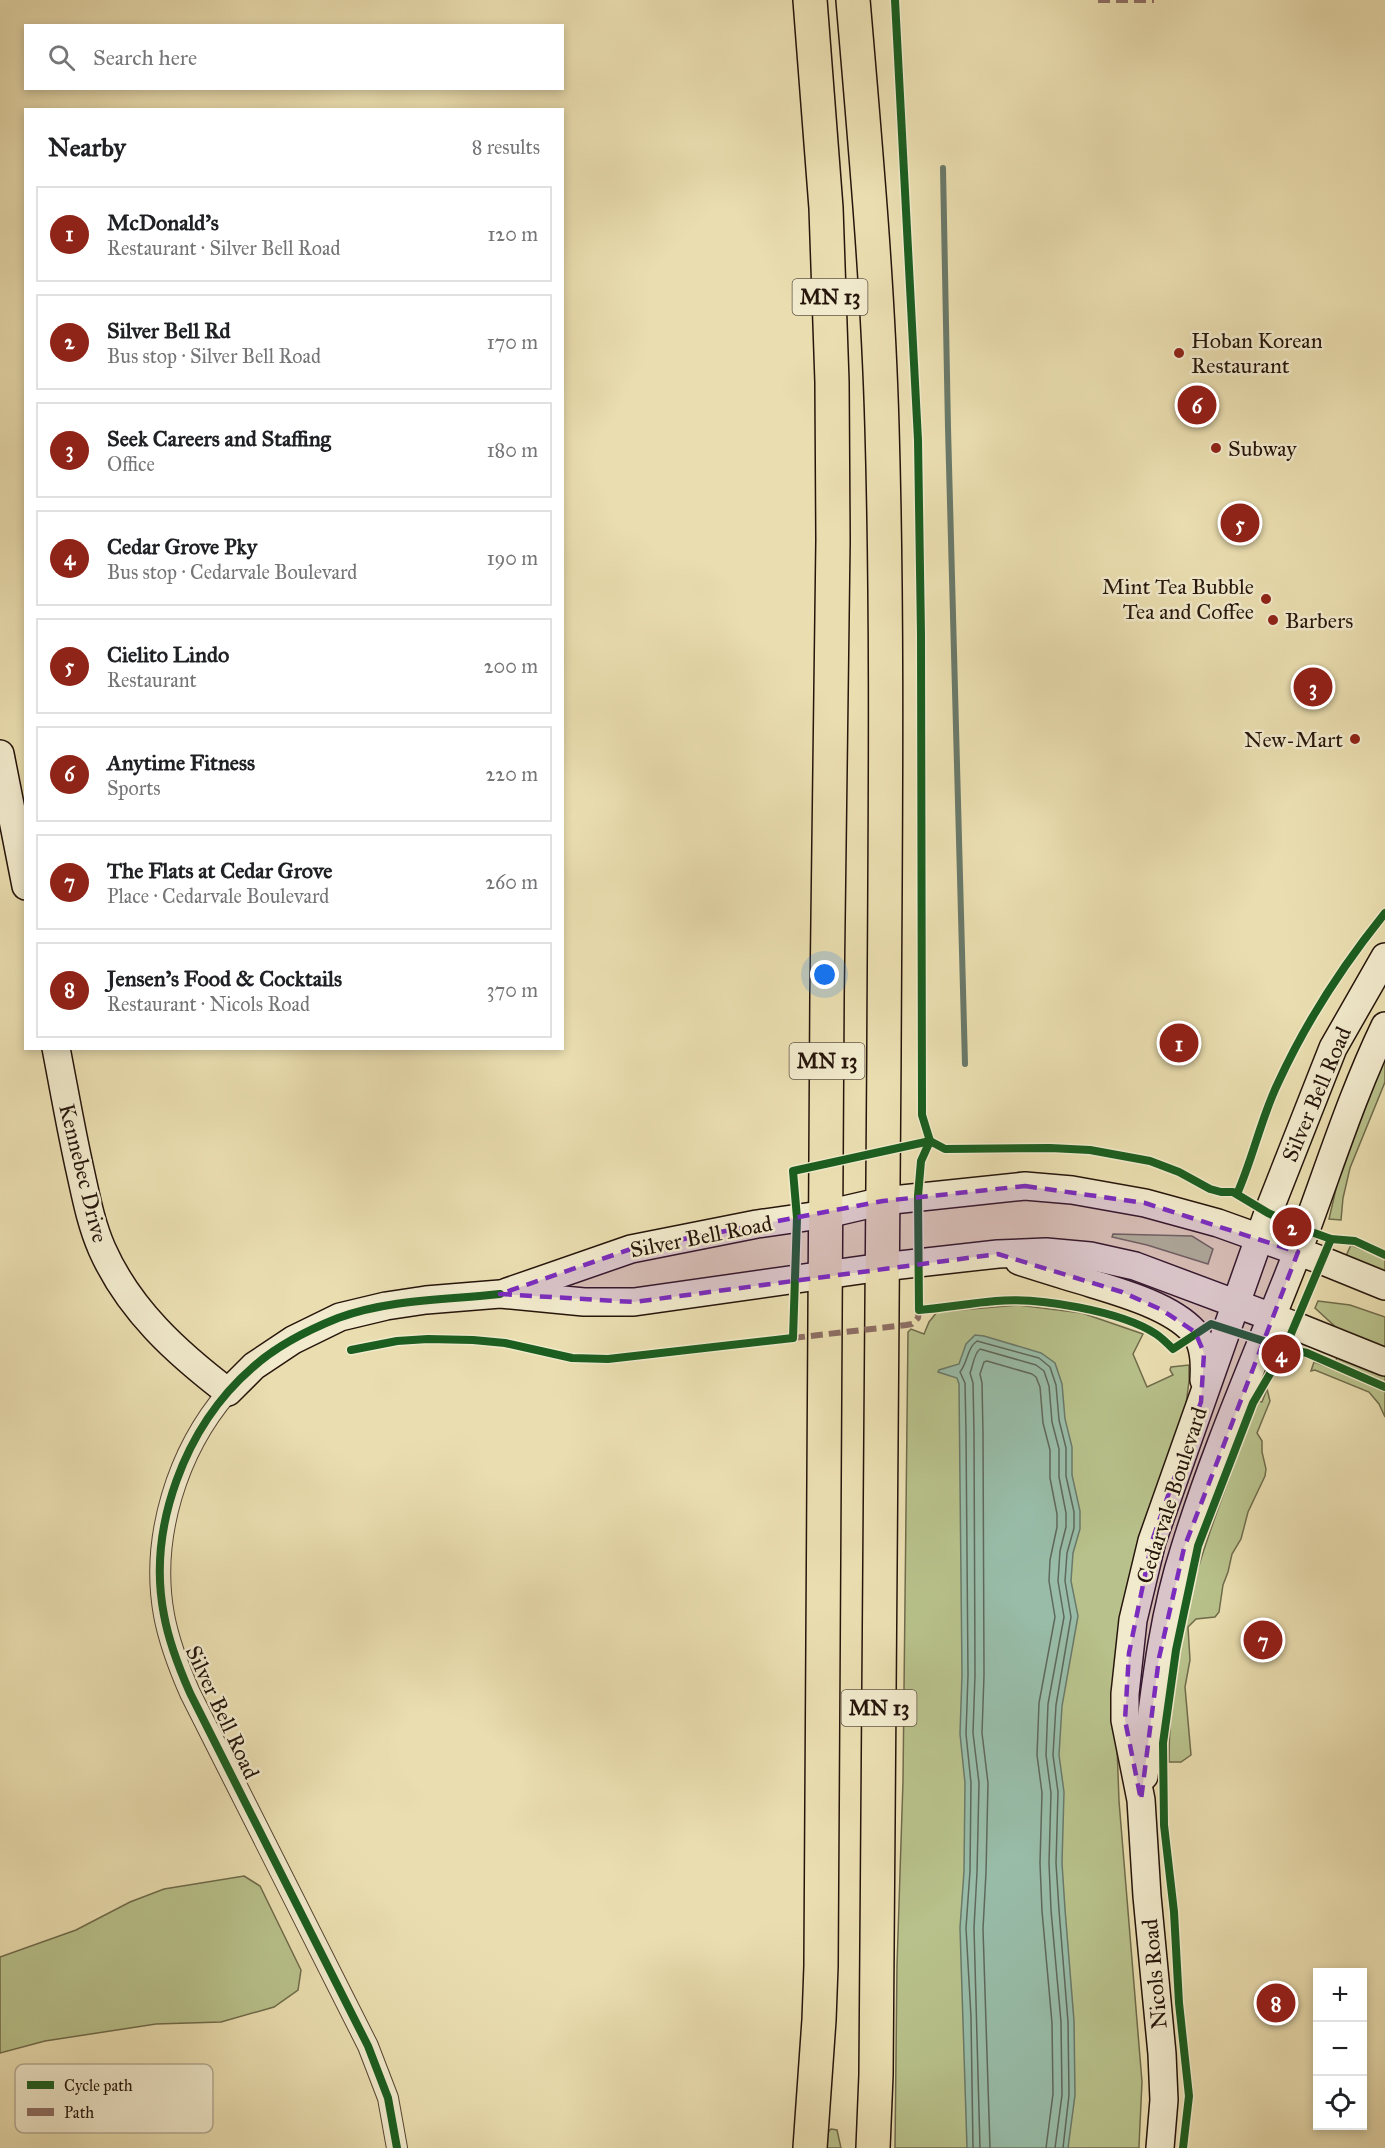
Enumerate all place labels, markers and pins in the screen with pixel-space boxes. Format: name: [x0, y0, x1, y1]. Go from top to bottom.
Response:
place label: Hoban Korean Restaurant: [1191, 327, 1323, 379]
marker: Hoban Korean Restaurant: [1172, 346, 1186, 360]
pin: 6: [1178, 382, 1216, 428]
place label: Subway: [1228, 435, 1297, 462]
marker: Subway: [1209, 441, 1223, 455]
pin: 5: [1220, 500, 1260, 546]
place label: Mint Tea Bubble Tea and Coffee: [1102, 573, 1254, 625]
marker: Mint Tea Bubble Tea and Coffee: [1259, 592, 1273, 606]
place label: Barbers: [1285, 607, 1353, 634]
marker: Barbers: [1266, 613, 1280, 627]
pin: 3: [1294, 664, 1332, 710]
place label: New-Mart: [1244, 726, 1343, 753]
marker: New-Mart: [1348, 732, 1362, 746]
pin: 1: [1160, 1020, 1198, 1066]
pin: 2: [1272, 1204, 1312, 1250]
pin: 4: [1262, 1332, 1300, 1376]
pin: 7: [1244, 1618, 1282, 1662]
pin: 8: [1256, 1980, 1296, 2026]

